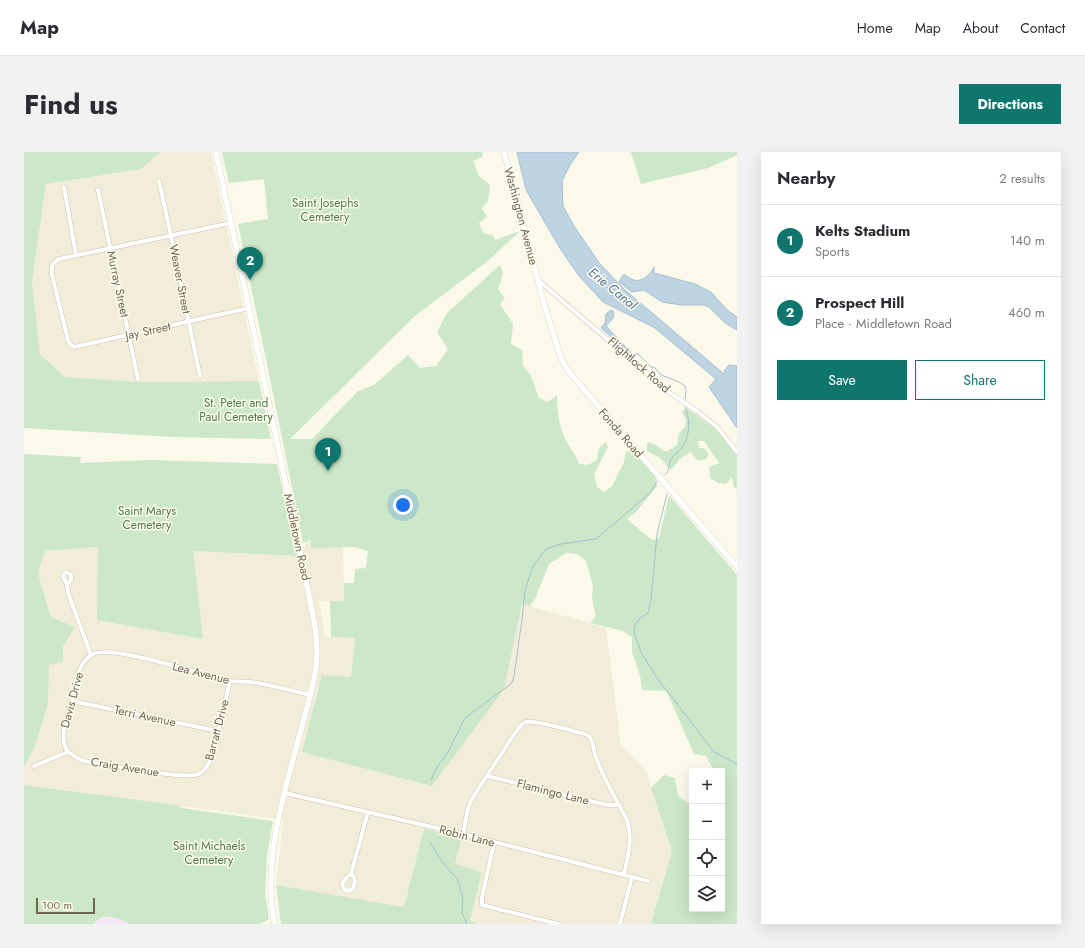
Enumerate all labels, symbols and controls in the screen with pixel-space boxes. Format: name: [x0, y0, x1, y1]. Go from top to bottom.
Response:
text: Map: [20, 14, 59, 41]
text: Home: [857, 18, 893, 38]
text: Map: [915, 18, 941, 38]
text: About: [963, 18, 998, 38]
text: Contact: [1020, 18, 1065, 38]
text: Find us: [24, 84, 118, 125]
button: Directions: [959, 84, 1061, 124]
street label: Washington Avenue: [499, 165, 543, 267]
text: Nearby: [777, 166, 835, 190]
text: 2 results: [999, 169, 1045, 188]
park label: Saint Josephs Cemetery: [292, 194, 358, 226]
text: Kelts Stadium: [815, 220, 910, 242]
text: 1: [787, 231, 793, 250]
text: 140 m: [1010, 231, 1045, 250]
text: Sports: [815, 242, 849, 261]
street label: Weaver Street: [164, 243, 196, 315]
pin: 2: [237, 247, 263, 280]
street label: Murray Street: [102, 249, 134, 319]
water label: Erie Canal: [584, 263, 642, 315]
text: Prospect Hill: [815, 292, 904, 314]
text: 2: [786, 303, 794, 322]
text: 460 m: [1008, 303, 1045, 322]
text: Place · Middletown Road: [815, 314, 952, 333]
street label: Jay Street: [122, 317, 173, 345]
street label: Flightlock Road: [604, 333, 674, 397]
button: Save: [777, 360, 907, 400]
button: Share: [915, 360, 1045, 400]
park label: St. Peter and Paul Cemetery: [199, 394, 273, 426]
street label: Fonda Road: [594, 404, 648, 462]
pin: 1: [315, 438, 341, 471]
street label: Middletown Road: [279, 492, 315, 582]
your location: [393, 495, 413, 515]
park label: Saint Marys Cemetery: [118, 502, 176, 534]
street label: Lea Avenue: [171, 657, 231, 689]
street label: Davis Drive: [56, 670, 88, 730]
street label: Barratt Drive: [200, 697, 234, 763]
street label: Terri Avenue: [112, 701, 178, 731]
street label: Craig Avenue: [89, 753, 161, 781]
map controls: [689, 768, 725, 912]
button: +: [689, 768, 725, 804]
street label: Flamingo Lane: [515, 774, 591, 810]
button: −: [689, 804, 725, 840]
street label: Robin Lane: [437, 820, 497, 852]
park label: Saint Michaels Cemetery: [173, 837, 245, 869]
button: locate: [689, 840, 725, 876]
button: layers: [689, 876, 725, 912]
scale bar: [36, 896, 95, 915]
text: 100 m: [42, 897, 72, 913]

